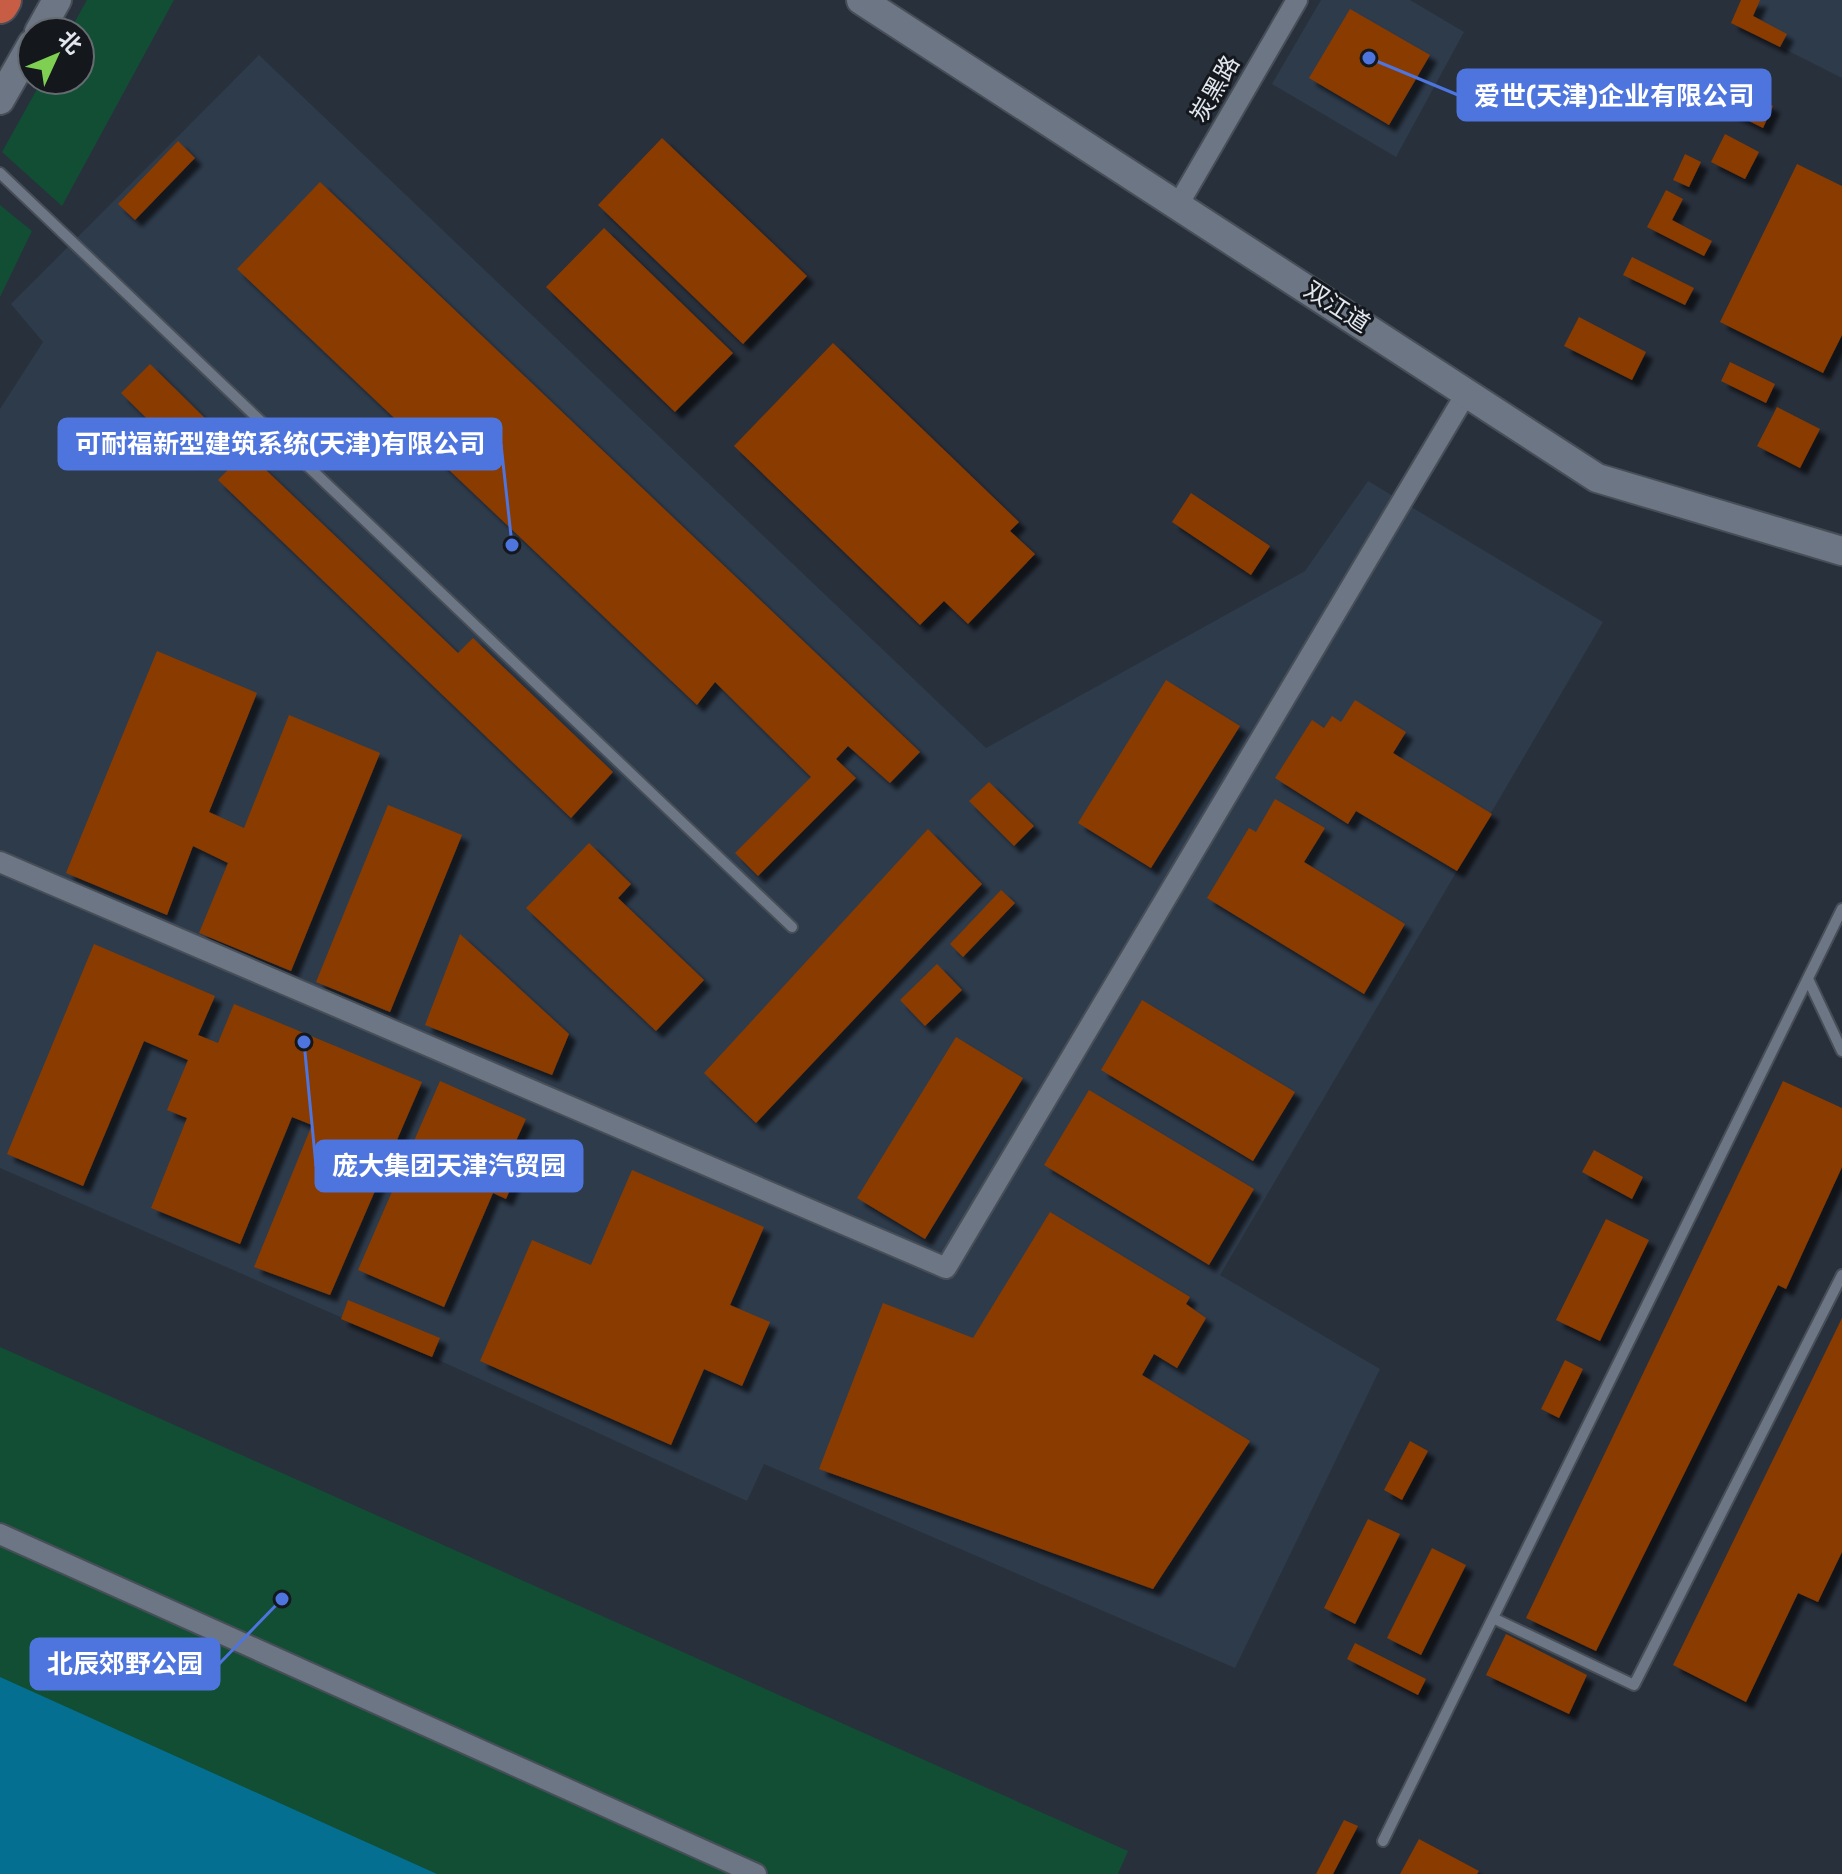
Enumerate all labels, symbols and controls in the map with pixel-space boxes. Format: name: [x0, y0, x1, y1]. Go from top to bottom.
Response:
north arrow: [16, 16, 96, 96]
text: 北: [53, 25, 87, 60]
street label: 炭黑路: [1185, 51, 1245, 127]
callout: 爱世(天津)企业有限公司: [1458, 70, 1770, 120]
text: 爱世(天津)企业有限公司: [1474, 81, 1754, 112]
street label: 双江道: [1299, 276, 1375, 338]
callout: 可耐福新型建筑系统(天津)有限公司: [59, 419, 501, 469]
text: 可耐福新型建筑系统(天津)有限公司: [75, 429, 485, 460]
callout: 庞大集团天津汽贸园: [316, 1141, 582, 1191]
text: 庞大集团天津汽贸园: [332, 1151, 566, 1182]
callout: 北辰郊野公园: [31, 1639, 219, 1689]
text: 北辰郊野公园: [47, 1649, 203, 1680]

